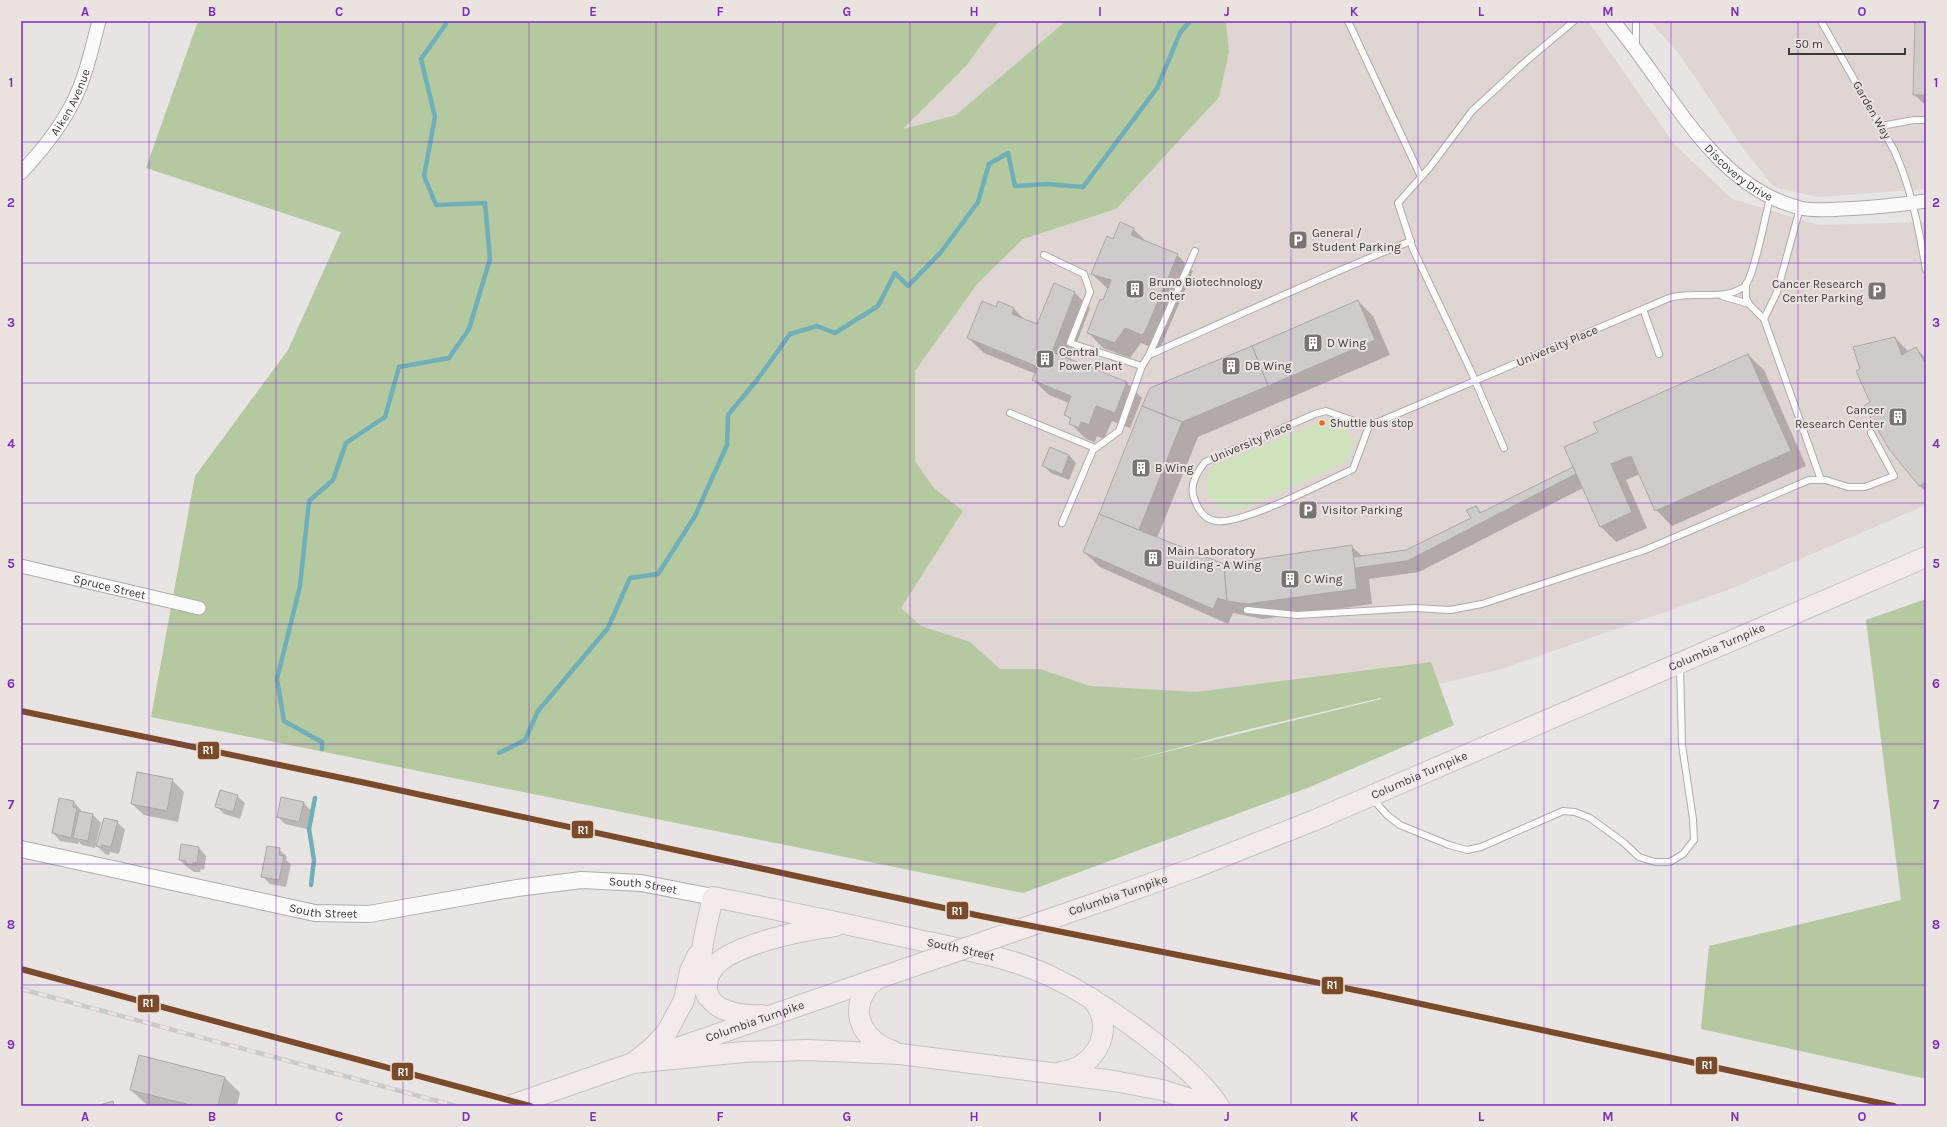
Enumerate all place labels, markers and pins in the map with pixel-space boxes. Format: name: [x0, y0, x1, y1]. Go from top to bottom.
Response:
place label: General / Student Parking: [1312, 226, 1401, 254]
parking icon: General / Student Parking: [1287, 229, 1309, 251]
place label: Bruno Biotechnology Center: [1149, 275, 1263, 303]
place label: Cancer Research Center Parking: [1772, 277, 1863, 305]
building icon: Bruno Biotechnology Center: [1124, 278, 1146, 300]
parking icon: Cancer Research Center Parking: [1866, 280, 1888, 302]
building icon: D Wing: [1302, 332, 1324, 354]
place label: D Wing: [1327, 336, 1366, 350]
place label: Central Power Plant: [1059, 345, 1123, 373]
building icon: Central Power Plant: [1034, 348, 1056, 370]
building icon: DB Wing: [1220, 355, 1242, 377]
place label: DB Wing: [1245, 359, 1292, 373]
place label: Cancer Research Center: [1795, 403, 1885, 431]
building icon: Cancer Research Center: [1887, 406, 1909, 428]
place label: Shuttle bus stop: [1330, 417, 1414, 430]
marker: Shuttle bus stop: [1317, 418, 1327, 428]
building icon: B Wing: [1130, 457, 1152, 479]
place label: B Wing: [1155, 461, 1194, 475]
parking icon: Visitor Parking: [1297, 499, 1319, 521]
place label: Visitor Parking: [1322, 503, 1403, 517]
place label: Main Laboratory Building - A Wing: [1167, 544, 1262, 572]
building icon: Main Laboratory Building - A Wing: [1142, 547, 1164, 569]
building icon: C Wing: [1279, 568, 1301, 590]
place label: C Wing: [1304, 572, 1343, 586]

